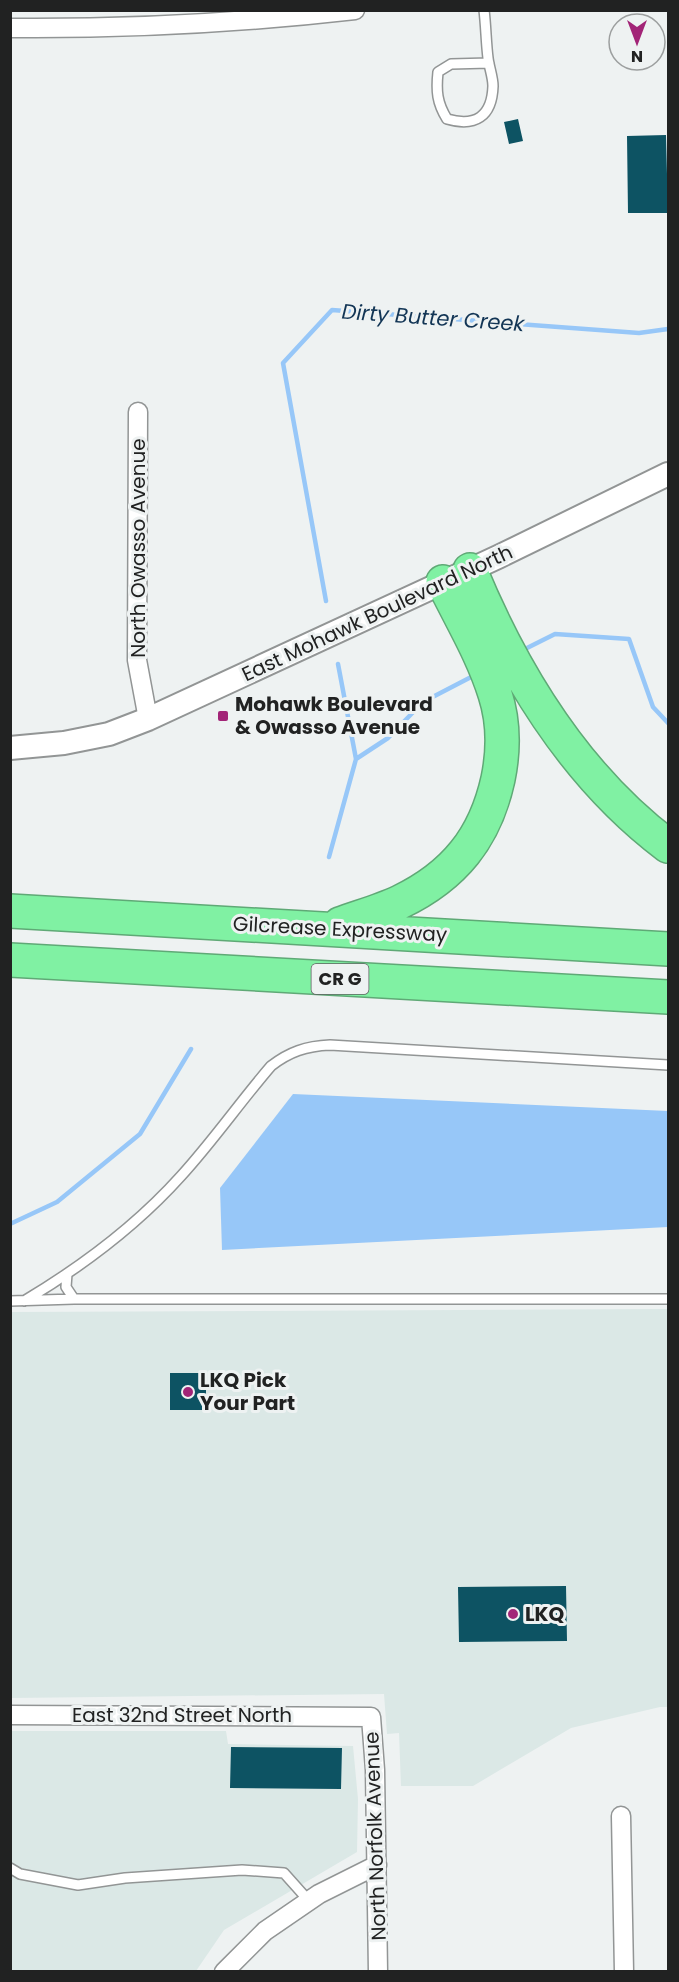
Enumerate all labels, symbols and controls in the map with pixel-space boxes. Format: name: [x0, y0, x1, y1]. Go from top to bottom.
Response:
north arrow: [607, 12, 667, 72]
text: N: [631, 45, 643, 68]
water label: Dirty Butter Creek: [341, 297, 527, 338]
street label: North Owasso Avenue: [124, 438, 152, 658]
street label: East Mohawk Boulevard North: [237, 538, 517, 688]
place label: Mohawk Boulevard & Owasso Avenue: [235, 690, 433, 741]
marker: Mohawk Boulevard & Owasso Avenue: [216, 709, 230, 723]
street label: Gilcrease Expressway: [232, 909, 448, 949]
road number: CR G: [312, 964, 368, 994]
place label: LKQ Pick Your Part: [200, 1366, 295, 1417]
marker: LKQ Pick Your Part: [181, 1385, 195, 1399]
place label: LKQ: [525, 1600, 564, 1628]
marker: LKQ: [506, 1607, 520, 1621]
street label: East 32nd Street North: [72, 1701, 292, 1729]
street label: North Norfolk Avenue: [357, 1731, 393, 1941]

